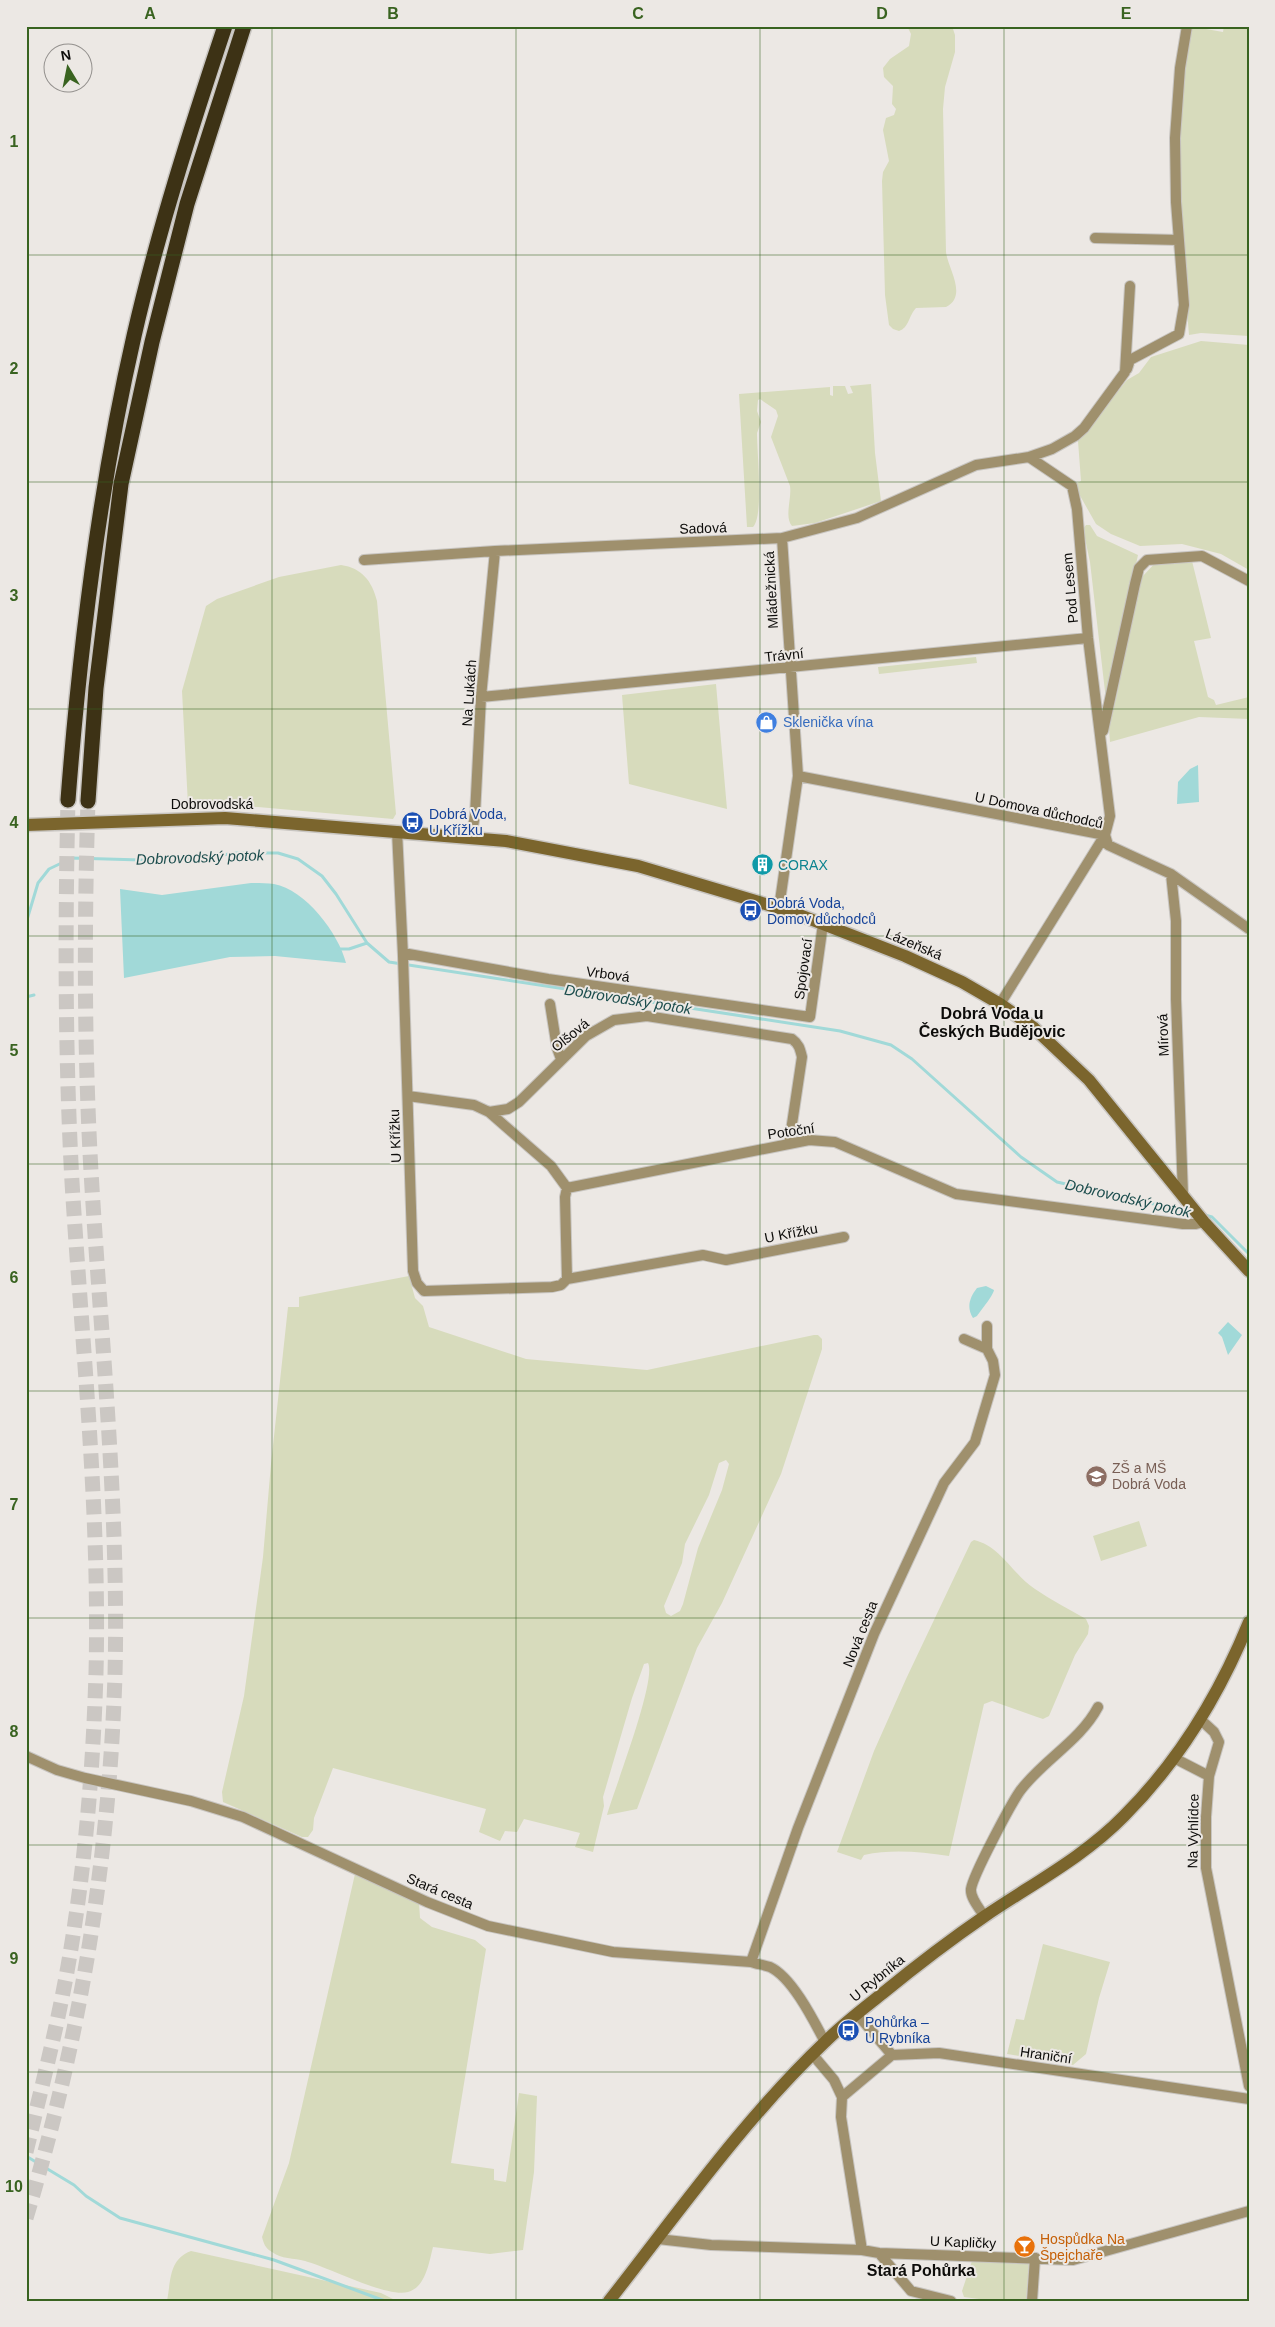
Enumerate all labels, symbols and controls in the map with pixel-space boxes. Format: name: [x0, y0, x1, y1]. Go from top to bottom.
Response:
text: A: [144, 5, 156, 22]
text: B: [387, 5, 399, 22]
text: C: [632, 5, 644, 22]
text: D: [876, 5, 888, 22]
text: E: [1121, 5, 1132, 22]
north arrow: [42, 42, 92, 92]
text: N: [59, 46, 72, 64]
text: 1: [10, 133, 19, 150]
text: 2: [10, 360, 19, 377]
street label: Sadová: [679, 519, 727, 537]
street label: Mládežnická: [761, 551, 781, 629]
street label: Pod Lesem: [1059, 552, 1081, 624]
text: 3: [10, 587, 19, 604]
street label: Trávní: [764, 645, 804, 665]
street label: Na Lukách: [459, 659, 479, 727]
shop icon: Sklenička vína: [755, 710, 779, 734]
place label: Sklenička vína: [783, 714, 873, 730]
street label: U Domova důchodců: [973, 789, 1105, 831]
street label: Dobrovodská: [171, 796, 253, 812]
place label: Dobrá Voda, U Křížku: [429, 806, 507, 838]
bus stop icon: Dobrá Voda, U Křížku: [401, 810, 425, 834]
text: 4: [10, 814, 19, 831]
water label: Dobrovodský potok: [136, 846, 266, 868]
building icon: CORAX: [750, 853, 774, 877]
place label: CORAX: [778, 857, 828, 873]
place label: Dobrá Voda, Domov důchodců: [767, 895, 876, 927]
bus stop icon: Dobrá Voda, Domov důchodců: [739, 899, 763, 923]
street label: Lázeňská: [883, 925, 945, 963]
street label: Spojovací: [791, 937, 815, 1001]
street label: Vrbová: [585, 963, 631, 985]
water label: Dobrovodský potok: [563, 981, 694, 1018]
district label: Dobrá Voda u Českých Budějovic: [919, 1005, 1065, 1040]
street label: Mírová: [1154, 1013, 1172, 1057]
street label: Olšová: [548, 1015, 592, 1055]
text: 5: [10, 1042, 19, 1059]
street label: U Křížku: [386, 1109, 404, 1163]
street label: Potoční: [766, 1120, 816, 1142]
water label: Dobrovodský potok: [1064, 1175, 1194, 1221]
street label: U Křížku: [763, 1220, 819, 1246]
text: 6: [10, 1269, 19, 1286]
place label: ZŠ a MŠ Dobrá Voda: [1112, 1460, 1186, 1492]
school or university icon: ZŠ a MŠ Dobrá Voda: [1084, 1464, 1108, 1488]
text: 7: [10, 1496, 19, 1513]
street label: Nová cesta: [839, 1598, 881, 1669]
text: 8: [10, 1723, 19, 1740]
street label: Na Vyhlídce: [1184, 1793, 1202, 1869]
street label: Stará cesta: [404, 1870, 476, 1912]
text: 9: [10, 1950, 19, 1967]
street label: U Rybníka: [847, 1951, 908, 2005]
place label: Pohůrka – U Rybníka: [865, 2014, 931, 2046]
bus stop icon: Pohůrka – U Rybníka: [837, 2018, 861, 2042]
street label: Hraniční: [1019, 2043, 1073, 2067]
text: 10: [5, 2178, 23, 2195]
place label: Hospůdka Na Špejchaře: [1040, 2231, 1125, 2263]
street label: U Kapličky: [930, 2233, 996, 2251]
bar icon: Hospůdka Na Špejchaře: [1012, 2235, 1036, 2259]
district label: Stará Pohůrka: [867, 2262, 975, 2279]

